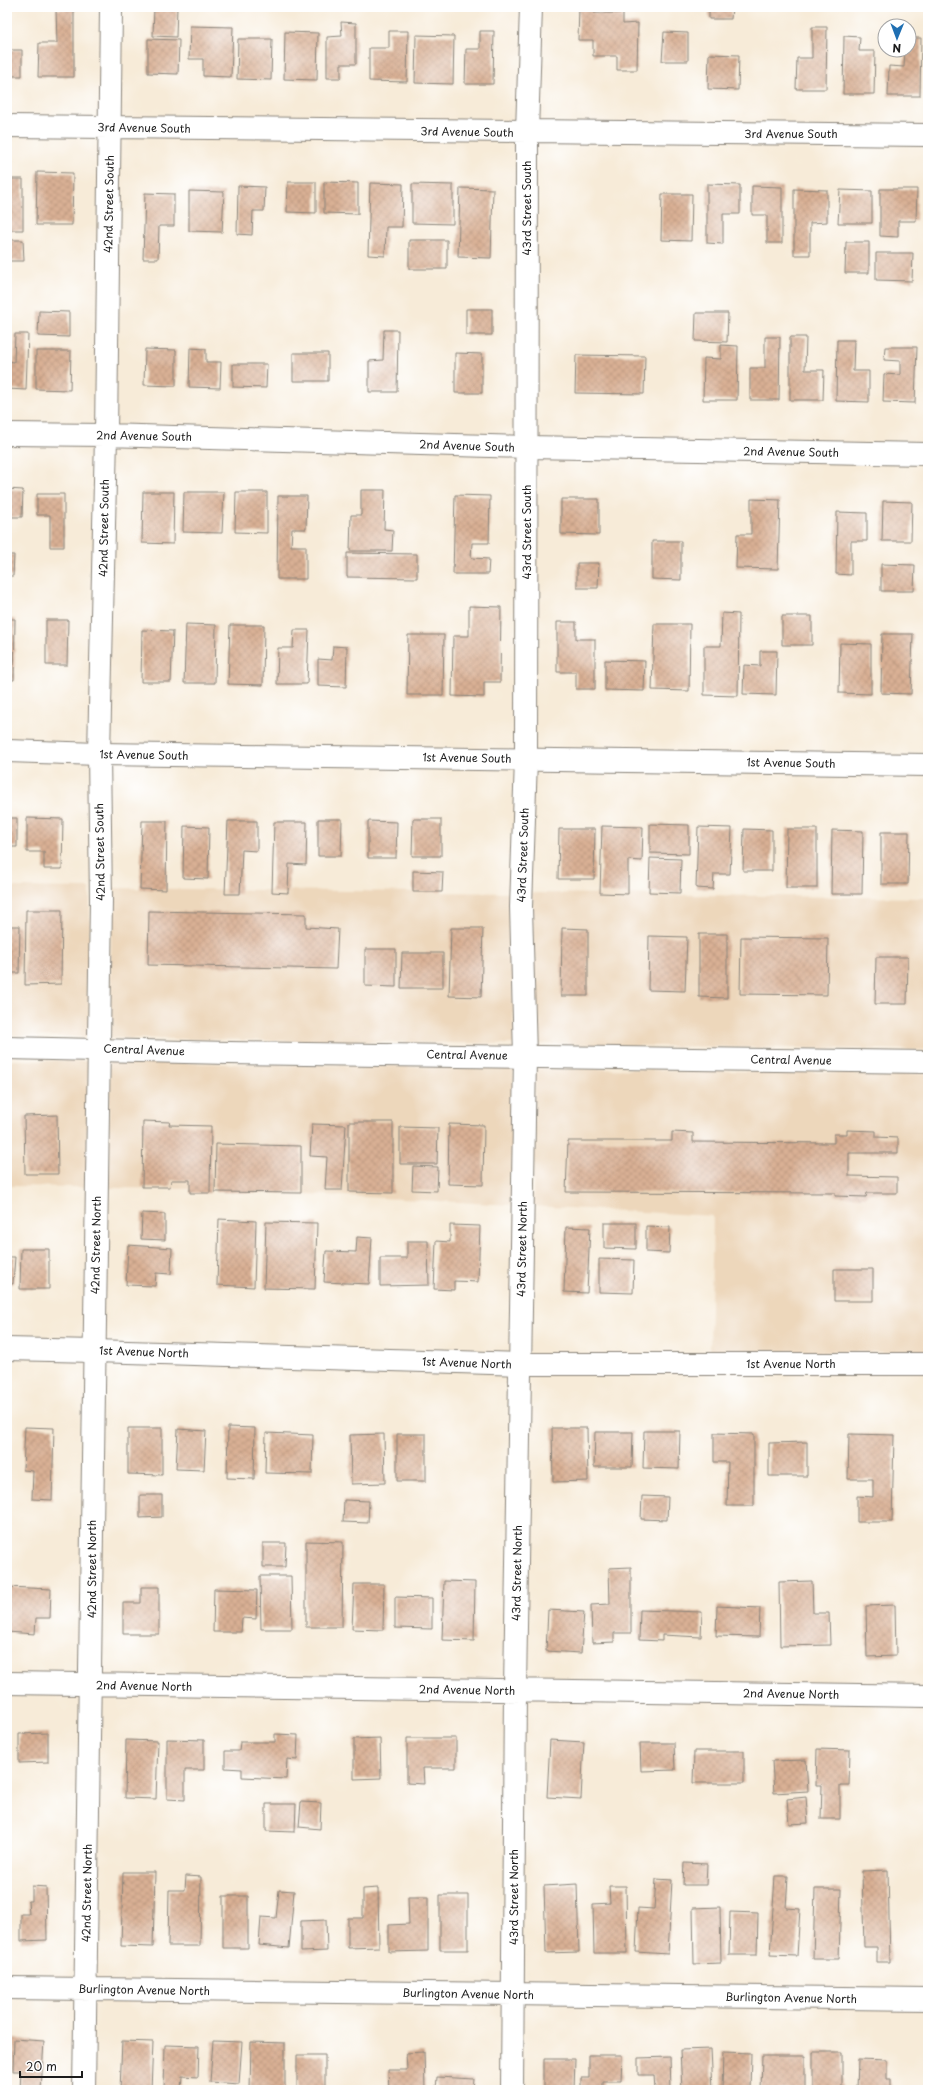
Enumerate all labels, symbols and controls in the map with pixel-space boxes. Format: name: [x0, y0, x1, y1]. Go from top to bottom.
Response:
north arrow: [877, 18, 917, 58]
text: N: [892, 40, 901, 57]
street label: 3rd Avenue South: [97, 118, 191, 137]
street label: 3rd Avenue South: [420, 122, 514, 141]
street label: 3rd Avenue South: [744, 125, 838, 142]
street label: 42nd Street South: [99, 155, 118, 253]
street label: 43rd Street South: [518, 161, 535, 255]
street label: 2nd Avenue South: [96, 426, 192, 445]
street label: 2nd Avenue South: [419, 435, 515, 456]
street label: 2nd Avenue South: [743, 442, 839, 461]
street label: 42nd Street South: [94, 479, 113, 577]
street label: 43rd Street South: [518, 485, 535, 579]
street label: 1st Avenue South: [99, 745, 189, 764]
street label: 1st Avenue South: [422, 748, 512, 767]
street label: 1st Avenue South: [746, 753, 836, 772]
street label: 42nd Street South: [90, 803, 109, 901]
street label: 43rd Street South: [512, 807, 533, 903]
street label: Central Avenue: [103, 1040, 185, 1059]
street label: Central Avenue: [426, 1045, 508, 1064]
street label: Central Avenue: [750, 1050, 832, 1069]
street label: 42nd Street North: [86, 1196, 105, 1294]
street label: 43rd Street North: [512, 1201, 531, 1297]
street label: 1st Avenue North: [99, 1341, 189, 1362]
street label: 1st Avenue North: [422, 1352, 512, 1373]
street label: 1st Avenue North: [746, 1355, 836, 1372]
street label: 42nd Street North: [83, 1520, 100, 1618]
street label: 43rd Street North: [507, 1525, 526, 1621]
street label: 2nd Avenue North: [96, 1676, 192, 1695]
street label: 2nd Avenue North: [419, 1680, 515, 1699]
street label: 2nd Avenue North: [743, 1684, 839, 1703]
street label: 42nd Street North: [77, 1844, 96, 1942]
street label: 43rd Street North: [505, 1849, 522, 1945]
street label: Burlington Avenue North: [78, 1980, 210, 1999]
street label: Burlington Avenue North: [402, 1984, 534, 2003]
street label: Burlington Avenue North: [725, 1988, 857, 2007]
scale bar: [20, 2053, 82, 2079]
text: 20 m: [26, 2057, 57, 2075]

